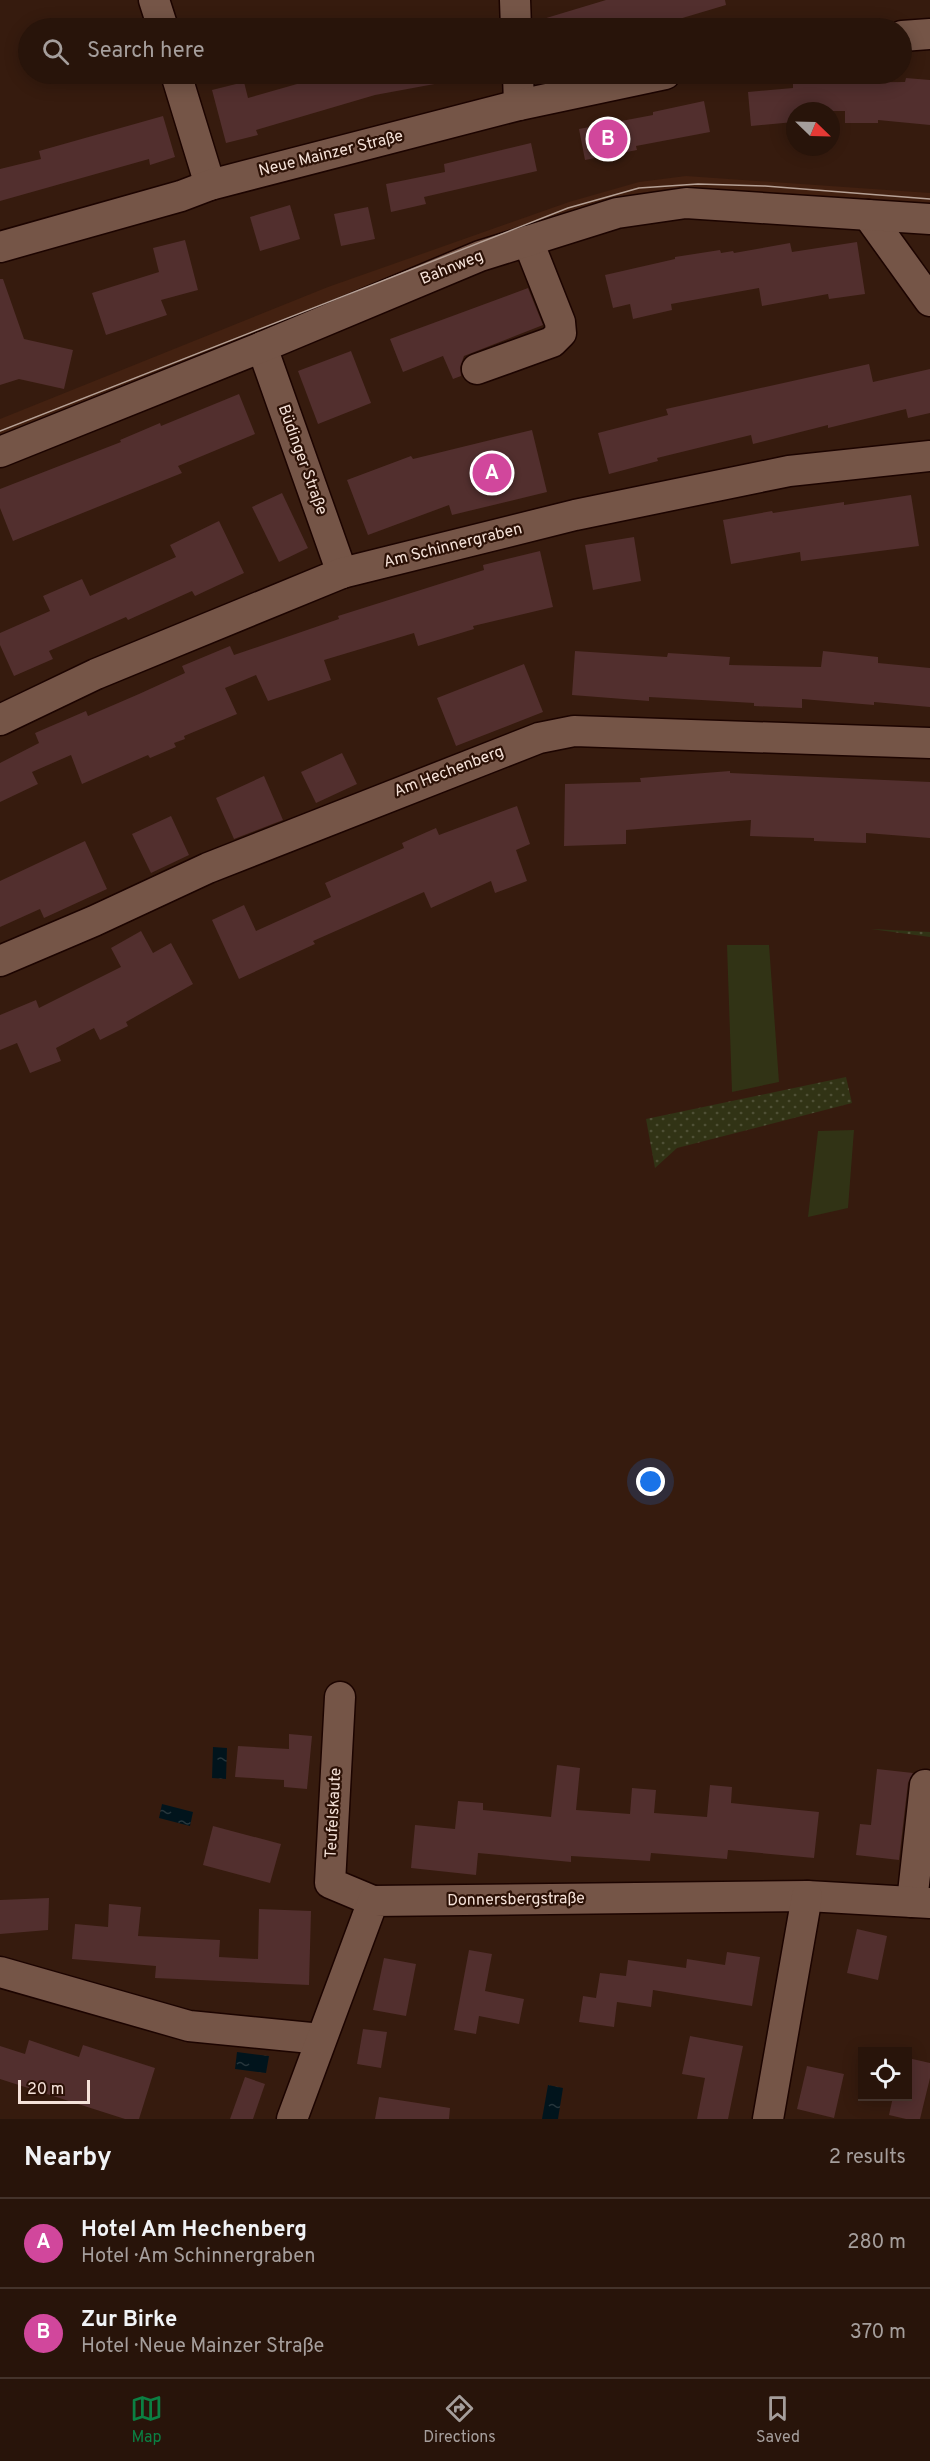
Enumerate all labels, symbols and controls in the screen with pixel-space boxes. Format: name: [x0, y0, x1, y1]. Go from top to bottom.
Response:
search box: [18, 18, 912, 84]
icon: search: [39, 35, 72, 68]
text: Search here: [87, 38, 205, 65]
north arrow: [786, 102, 840, 156]
pin: B: [588, 116, 628, 162]
street label: Neue Mainzer Straße: [257, 126, 405, 182]
street label: Bahnweg: [418, 246, 486, 290]
street label: Büdinger Straße: [273, 402, 331, 518]
pin: A: [472, 450, 512, 496]
street label: Am Schinnergraben: [382, 519, 524, 573]
street label: Am Hechenberg: [391, 742, 507, 802]
your location: [636, 1467, 665, 1496]
street label: Teufelskaute: [322, 1767, 346, 1859]
street label: Donnersbergstraße: [447, 1889, 585, 1911]
map controls: [858, 2047, 912, 2101]
button: locate: [858, 2047, 912, 2101]
scale bar: [18, 2077, 90, 2104]
text: 20 m: [27, 2080, 64, 2100]
text: Nearby: [24, 2142, 112, 2175]
text: 2 results: [829, 2145, 906, 2171]
text: Hotel Am Hechenberg: [81, 2217, 307, 2244]
text: A: [36, 2230, 51, 2256]
text: 280 m: [847, 2230, 906, 2256]
text: Hotel · Am Schinnergraben: [81, 2244, 316, 2270]
text: Zur Birke: [81, 2307, 177, 2334]
text: B: [37, 2320, 50, 2346]
text: 370 m: [850, 2320, 906, 2346]
text: Hotel · Neue Mainzer Straße: [81, 2334, 324, 2360]
tab: Map: [130, 2392, 163, 2448]
tab: Directions: [423, 2392, 496, 2448]
tab: Saved: [756, 2392, 800, 2448]

